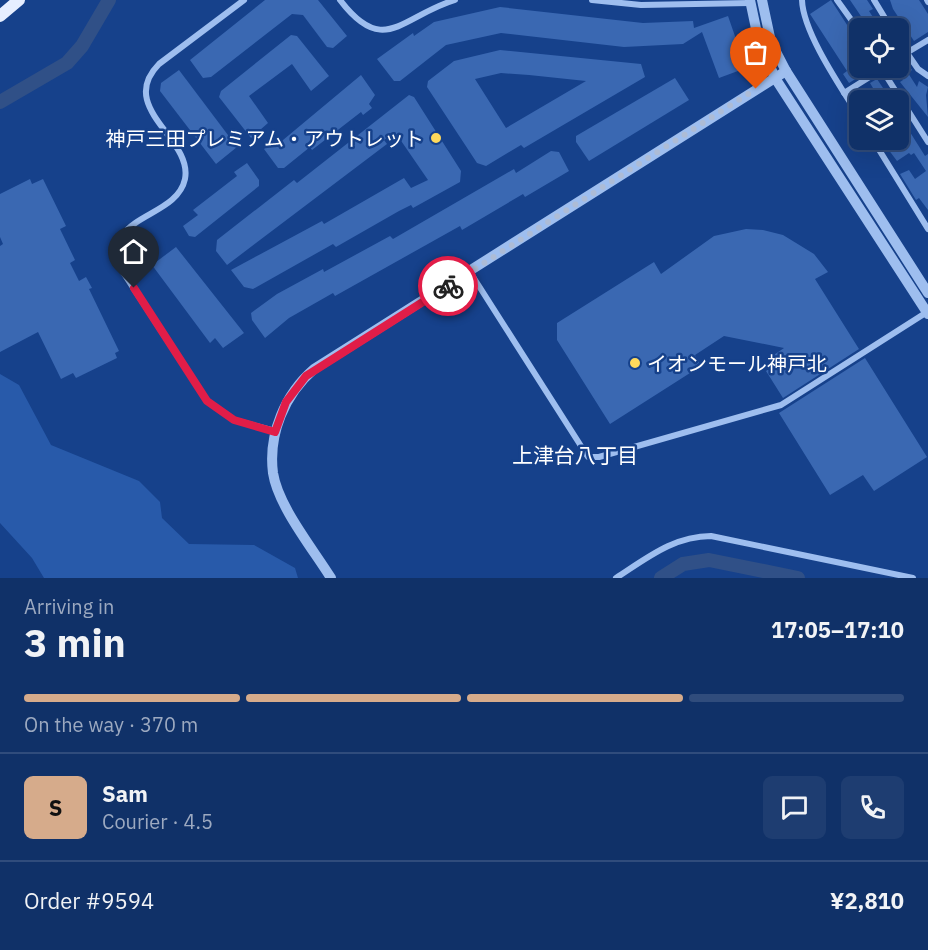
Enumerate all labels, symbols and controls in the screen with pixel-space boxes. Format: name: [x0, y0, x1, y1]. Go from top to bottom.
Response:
map controls: [849, 18, 909, 150]
button: locate: [849, 18, 909, 78]
pin: [730, 27, 781, 89]
icon: bag: [739, 36, 772, 69]
button: layers: [849, 90, 909, 150]
place label: 神戸三田プレミアム・アウトレット: [105, 125, 424, 152]
marker: 神戸三田プレミアム・アウトレット: [429, 131, 443, 145]
pin: [108, 226, 159, 288]
icon: home: [117, 235, 150, 268]
courier: [418, 256, 478, 316]
icon: bike: [432, 270, 465, 303]
place label: イオンモール神戸北: [647, 350, 827, 377]
marker: イオンモール神戸北: [628, 356, 642, 370]
district label: 上津台八丁目: [512, 441, 638, 469]
text: Arriving in: [24, 593, 114, 620]
text: 17:05–17:10: [771, 615, 904, 644]
text: 3 min: [24, 617, 126, 668]
text: On the way · 370 m: [24, 711, 198, 738]
button: chat: [763, 776, 826, 839]
button: phone: [841, 776, 904, 839]
text: Sam: [102, 779, 148, 808]
text: S: [49, 793, 62, 822]
text: Courier · 4.5: [102, 808, 213, 835]
text: Order #9594: [24, 886, 154, 915]
text: ¥2,810: [830, 886, 904, 915]

